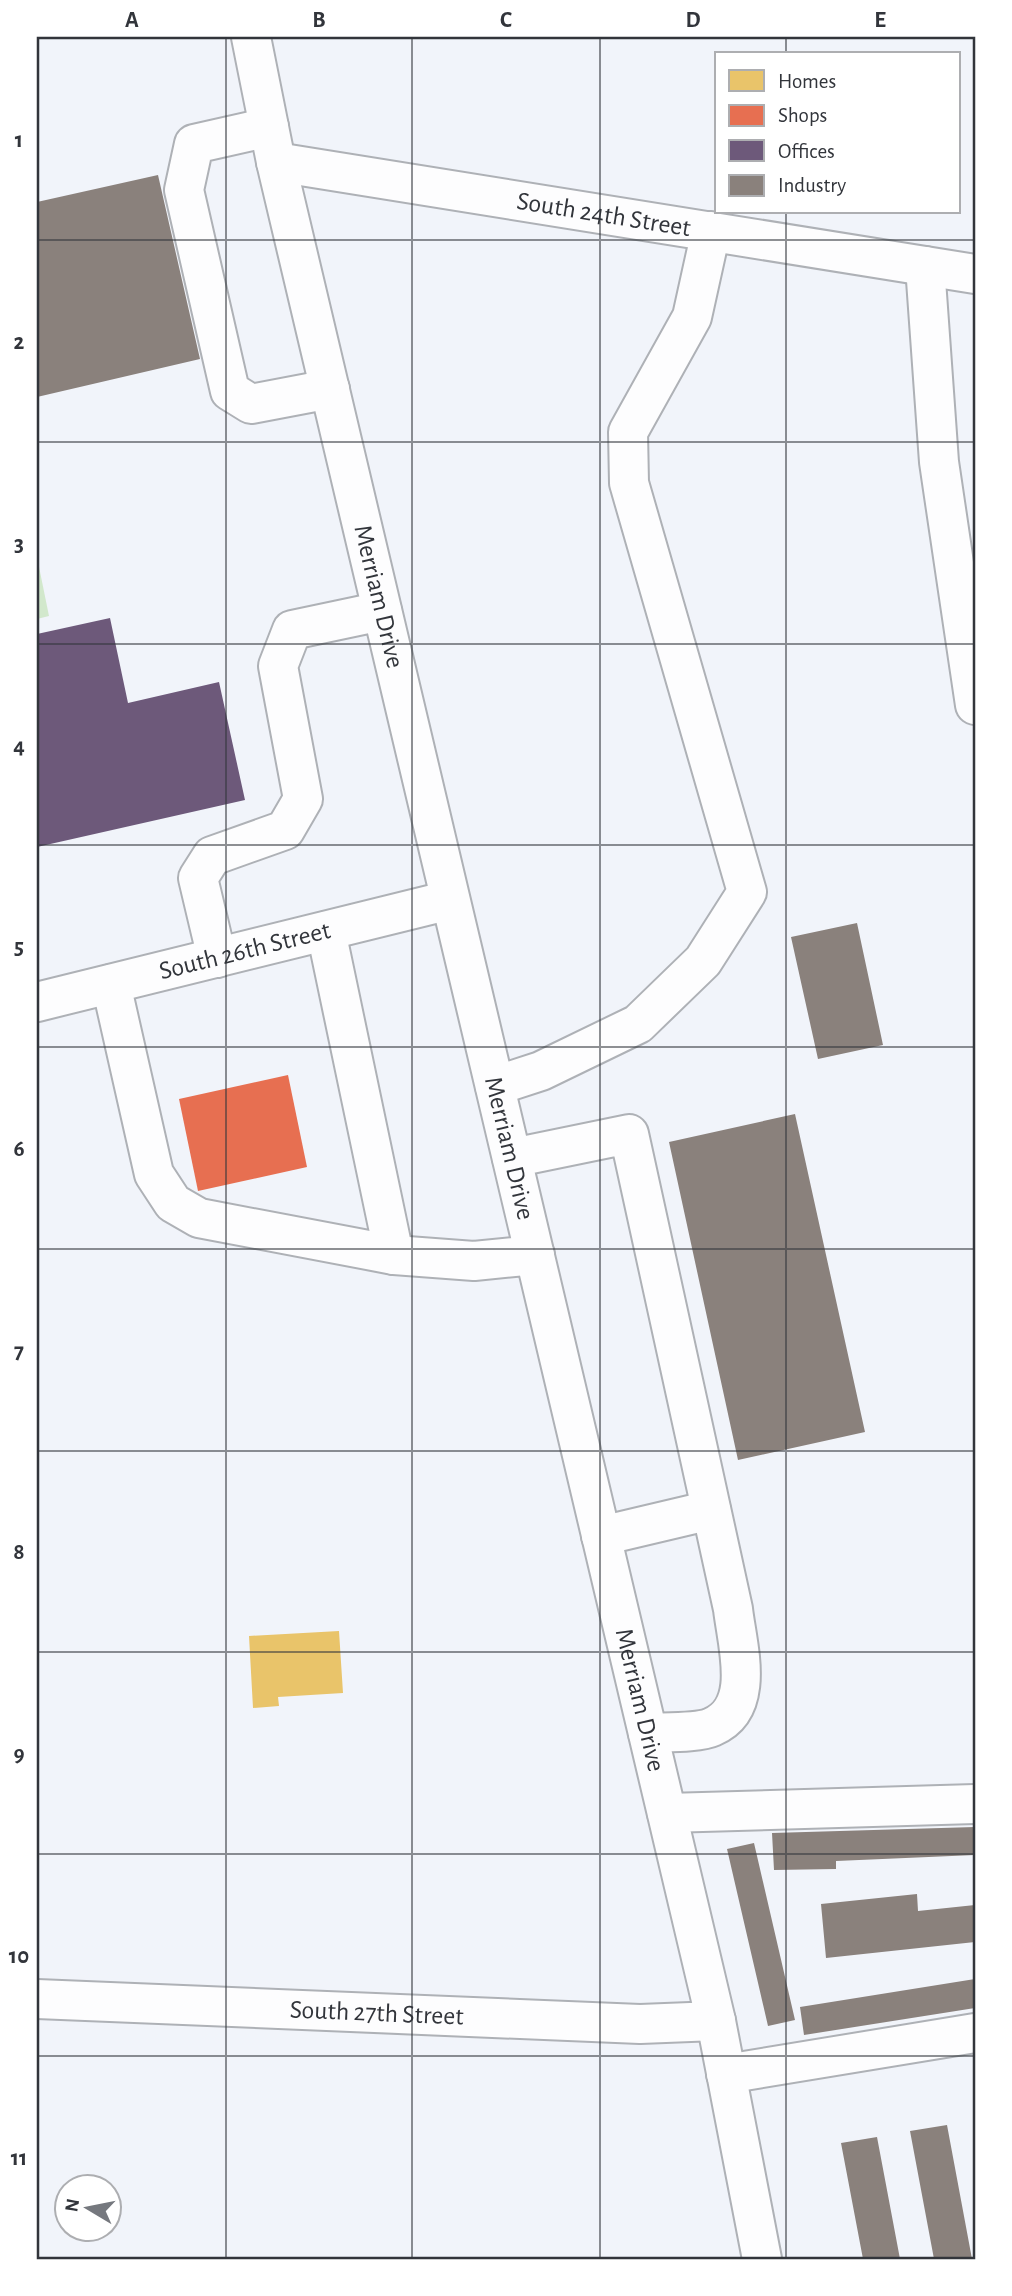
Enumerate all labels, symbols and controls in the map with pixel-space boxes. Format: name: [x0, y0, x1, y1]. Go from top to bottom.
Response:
text: A: [125, 9, 139, 32]
text: B: [312, 9, 326, 32]
text: C: [500, 9, 512, 32]
text: D: [685, 9, 701, 32]
text: E: [874, 9, 886, 32]
legend: [715, 52, 960, 214]
text: Homes: [778, 71, 836, 92]
text: Shops: [778, 105, 827, 126]
text: 1: [15, 129, 23, 152]
text: Offices: [778, 141, 835, 162]
text: Industry: [778, 175, 846, 196]
street label: South 24th Street: [515, 188, 693, 241]
text: 2: [14, 331, 25, 354]
street label: Merriam Drive: [349, 522, 408, 671]
text: 3: [14, 533, 24, 556]
text: 4: [13, 735, 25, 758]
street label: South 26th Street: [157, 917, 333, 984]
text: 5: [14, 936, 24, 959]
street label: Merriam Drive: [480, 1074, 539, 1222]
text: 6: [13, 1138, 25, 1161]
text: 7: [14, 1340, 24, 1363]
text: 8: [13, 1541, 25, 1564]
street label: Merriam Drive: [611, 1626, 670, 1774]
text: 9: [13, 1743, 25, 1766]
text: 10: [9, 1945, 29, 1968]
street label: South 27th Street: [289, 1996, 464, 2030]
text: 11: [11, 2147, 27, 2170]
north arrow: [52, 2174, 122, 2244]
text: N: [62, 2197, 83, 2213]

